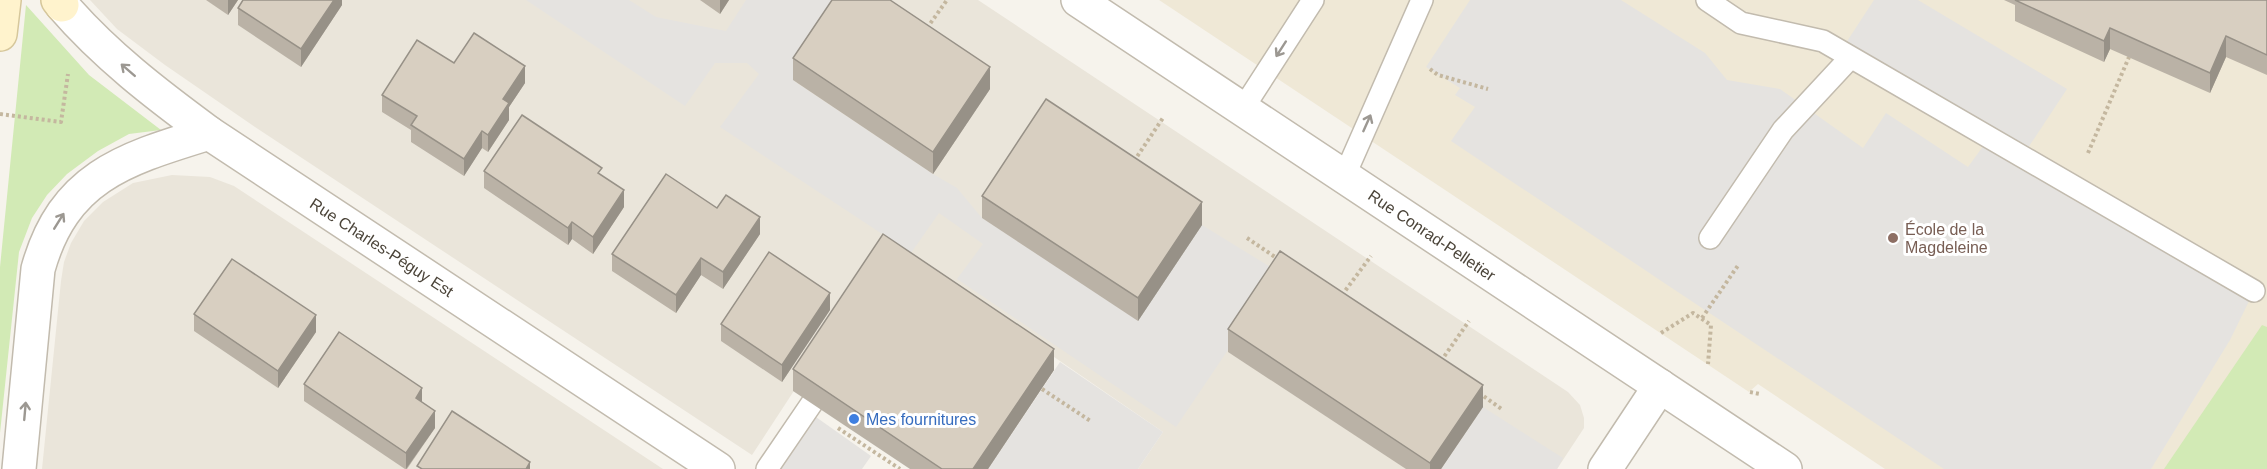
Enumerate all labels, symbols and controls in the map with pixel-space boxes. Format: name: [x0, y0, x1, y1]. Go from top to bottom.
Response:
one-way arrow: [1275, 40, 1287, 57]
one-way arrow: [120, 63, 135, 77]
one-way arrow: [1363, 114, 1374, 132]
street label: Rue Conrad-Pelletier: [1365, 187, 1499, 285]
street label: Rue Charles-Péguy Est: [307, 195, 457, 300]
one-way arrow: [53, 213, 65, 230]
place label: École de la Magdeleine: [1905, 220, 1988, 256]
marker: École de la Magdeleine: [1886, 231, 1900, 245]
one-way arrow: [20, 401, 31, 421]
place label: Mes fournitures: [866, 411, 976, 428]
marker: Mes fournitures: [847, 412, 861, 426]

